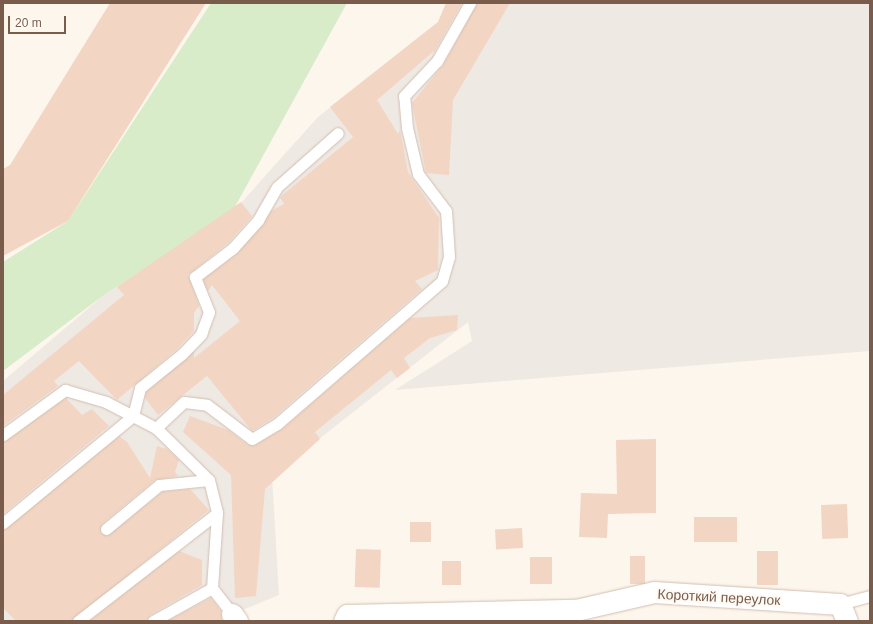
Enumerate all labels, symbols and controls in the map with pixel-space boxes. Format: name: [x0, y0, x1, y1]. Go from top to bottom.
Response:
scale bar: [10, 8, 68, 34]
text: 20 m: [15, 16, 42, 30]
street label: Короткий переулок: [657, 585, 781, 609]

